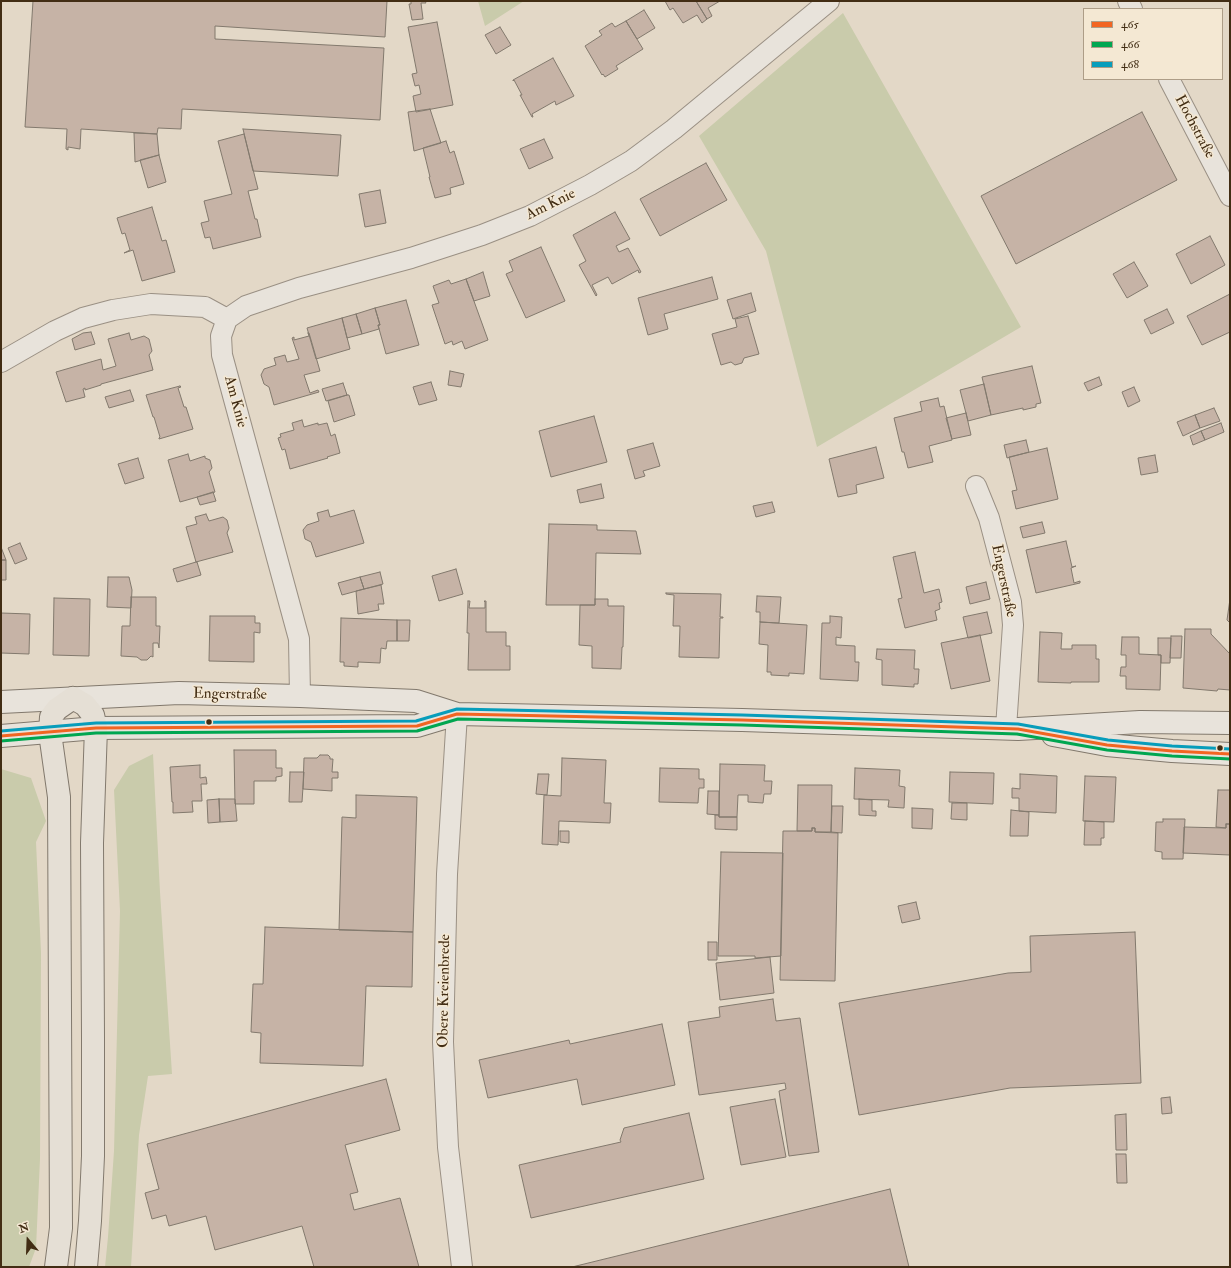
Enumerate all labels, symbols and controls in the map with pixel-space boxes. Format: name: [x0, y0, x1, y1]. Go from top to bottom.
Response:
legend: [1083, 8, 1223, 80]
text: 465: [1121, 17, 1139, 32]
text: 466: [1121, 37, 1140, 52]
text: 468: [1121, 57, 1139, 72]
street label: Hochstraße: [1170, 92, 1218, 162]
street label: Am Knie: [523, 185, 579, 225]
street label: Am Knie: [219, 374, 251, 430]
street label: Engerstraße: [987, 543, 1019, 619]
street label: Engerstraße: [193, 685, 267, 705]
unlabelled marker: [204, 717, 214, 727]
unlabelled marker: [1215, 743, 1225, 753]
street label: Obere Kreienbrede: [435, 934, 455, 1048]
north arrow: [8, 1220, 48, 1260]
text: N: [17, 1220, 31, 1236]

